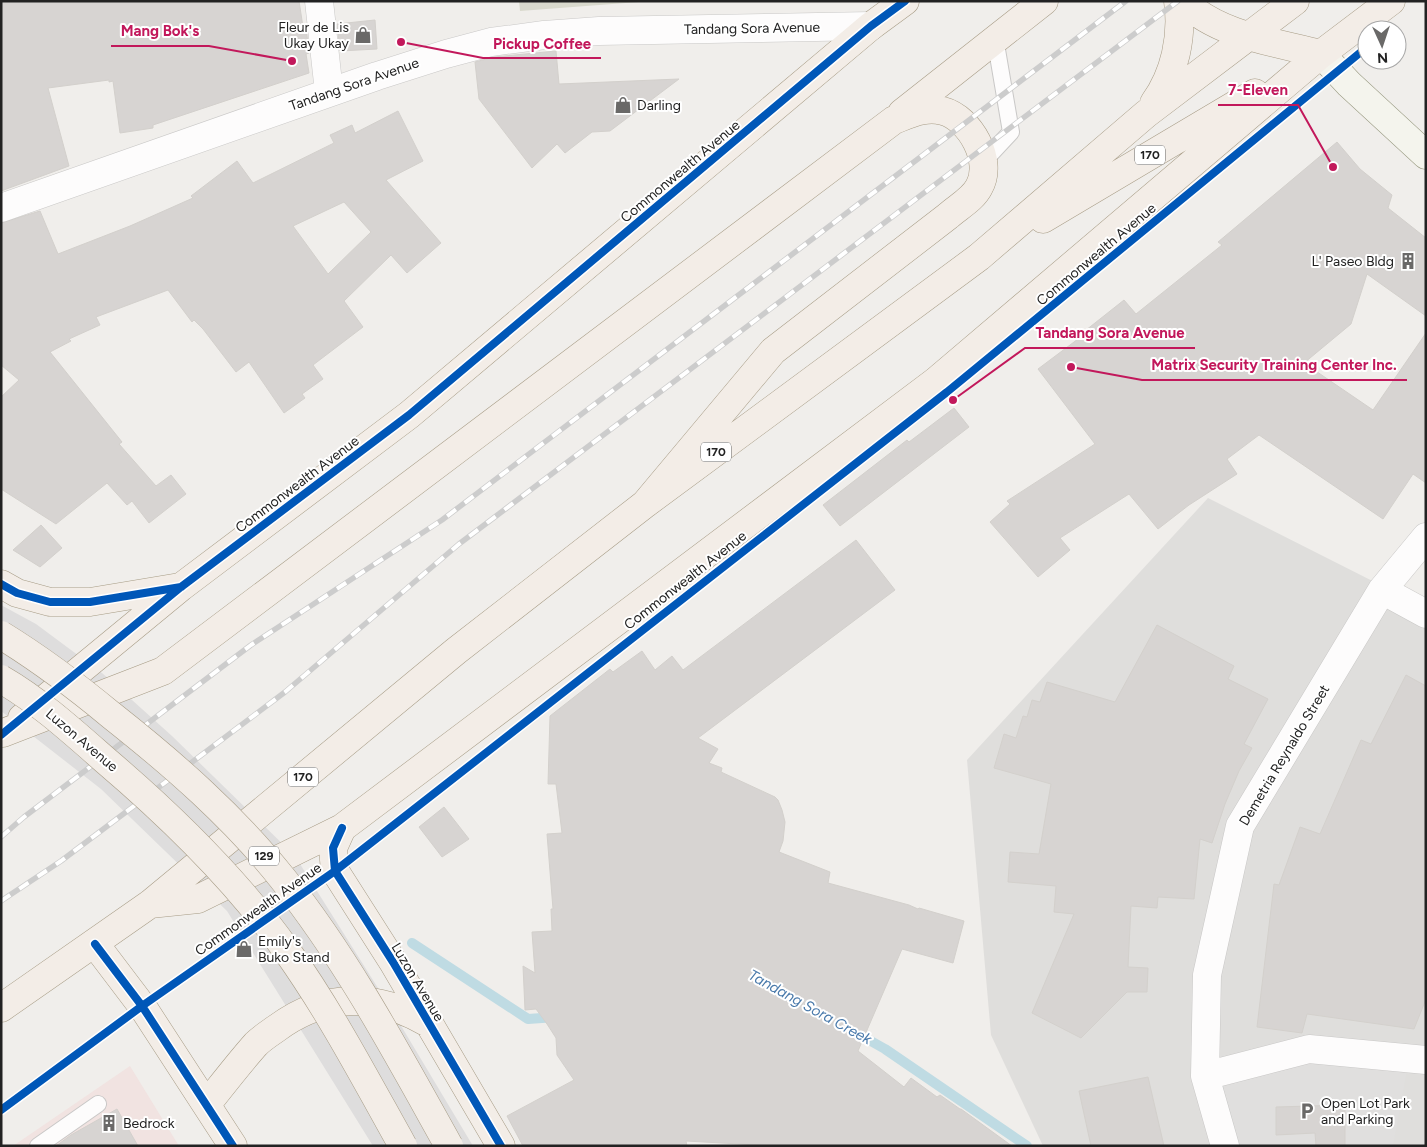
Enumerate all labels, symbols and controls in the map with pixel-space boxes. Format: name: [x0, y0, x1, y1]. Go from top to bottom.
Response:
callout: Mang Bok's: [111, 16, 209, 46]
place label: Fleur de Lis Ukay Ukay: [278, 19, 350, 52]
street label: Tandang Sora Avenue: [684, 19, 821, 38]
north arrow: [1357, 20, 1407, 70]
text: Mang Bok's: [121, 22, 199, 40]
shop icon: Fleur de Lis Ukay Ukay: [353, 25, 373, 45]
callout: Pickup Coffee: [483, 28, 601, 58]
text: Pickup Coffee: [493, 35, 592, 53]
text: N: [1377, 49, 1389, 66]
street label: Tandang Sora Avenue: [287, 54, 422, 115]
callout: 7-Eleven: [1218, 75, 1298, 105]
text: 7-Eleven: [1228, 81, 1288, 99]
shop icon: Darling: [613, 95, 633, 115]
place label: Darling: [637, 97, 681, 114]
street label: Commonwealth Avenue: [617, 116, 744, 226]
road number: 170: [1135, 146, 1165, 164]
street label: Commonwealth Avenue: [1033, 199, 1160, 309]
building icon: L' Paseo Bldg: [1398, 251, 1418, 271]
place label: L' Paseo Bldg: [1312, 253, 1394, 270]
callout: Tandang Sora Avenue: [1025, 318, 1195, 348]
text: Tandang Sora Avenue: [1035, 324, 1185, 342]
callout: Matrix Security Training Center Inc.: [1142, 350, 1407, 380]
text: Matrix Security Training Center Inc.: [1151, 356, 1397, 374]
street label: Commonwealth Avenue: [232, 432, 363, 536]
road number: 170: [701, 442, 731, 462]
street label: Commonwealth Avenue: [621, 527, 750, 633]
street label: Demetria Reynaldo Street: [1236, 682, 1333, 829]
street label: Luzon Avenue: [42, 705, 121, 776]
road number: 170: [288, 768, 318, 786]
road number: 129: [249, 846, 279, 866]
street label: Commonwealth Avenue: [192, 859, 325, 960]
place label: Emily's Buko Stand: [258, 933, 330, 966]
shop icon: Emily's Buko Stand: [234, 939, 254, 959]
street label: Luzon Avenue: [387, 940, 448, 1025]
water label: Tandang Sora Creek: [745, 966, 875, 1049]
place label: Open Lot Park and Parking: [1321, 1095, 1410, 1128]
parking icon: Open Lot Park and Parking: [1297, 1101, 1317, 1121]
building icon: Bedrock: [99, 1113, 119, 1133]
place label: Bedrock: [123, 1115, 175, 1132]

